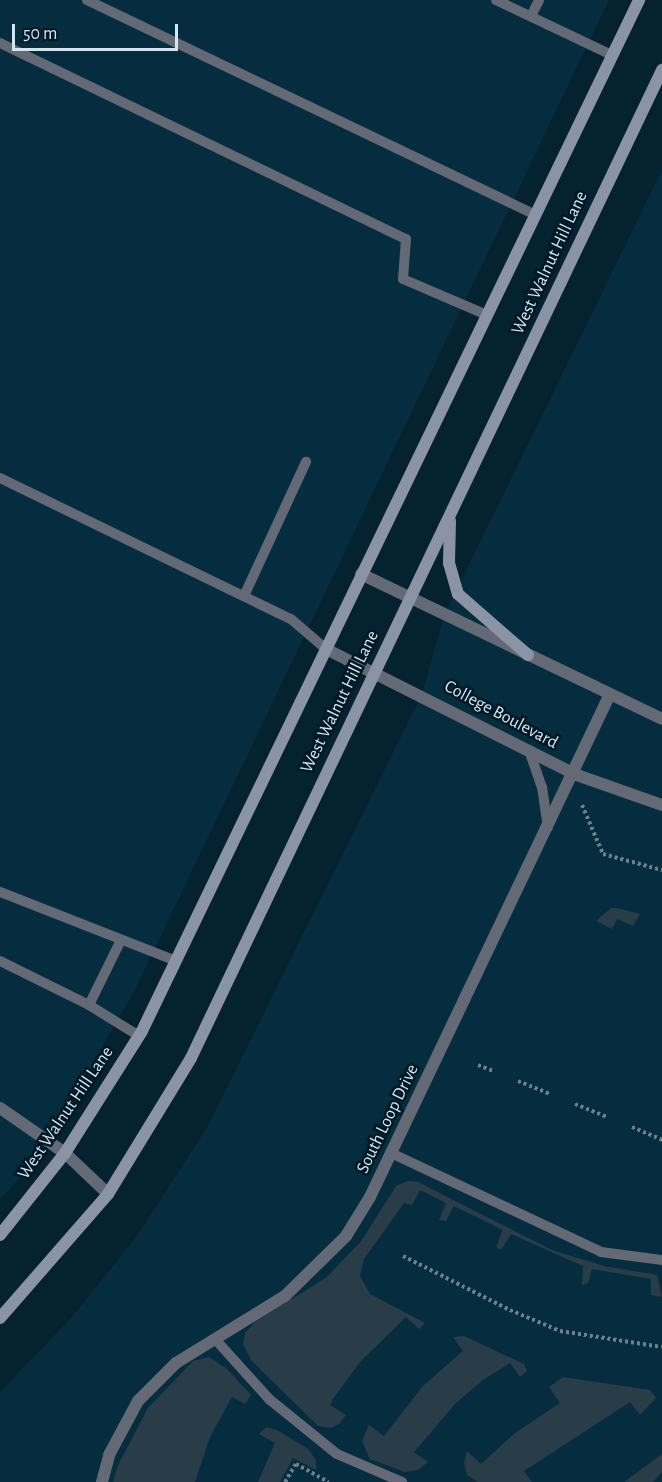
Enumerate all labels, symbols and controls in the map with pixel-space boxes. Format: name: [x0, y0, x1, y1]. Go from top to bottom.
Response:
scale bar: [15, 12, 182, 50]
text: 50 m: [23, 25, 57, 43]
street label: West Walnut Hill Lane: [507, 188, 593, 338]
street label: West Walnut Hill Lane: [296, 627, 384, 777]
street label: College Boulevard: [440, 676, 562, 754]
street label: West Walnut Hill Lane: [14, 1042, 118, 1184]
street label: South Loop Drive: [352, 1061, 424, 1177]

